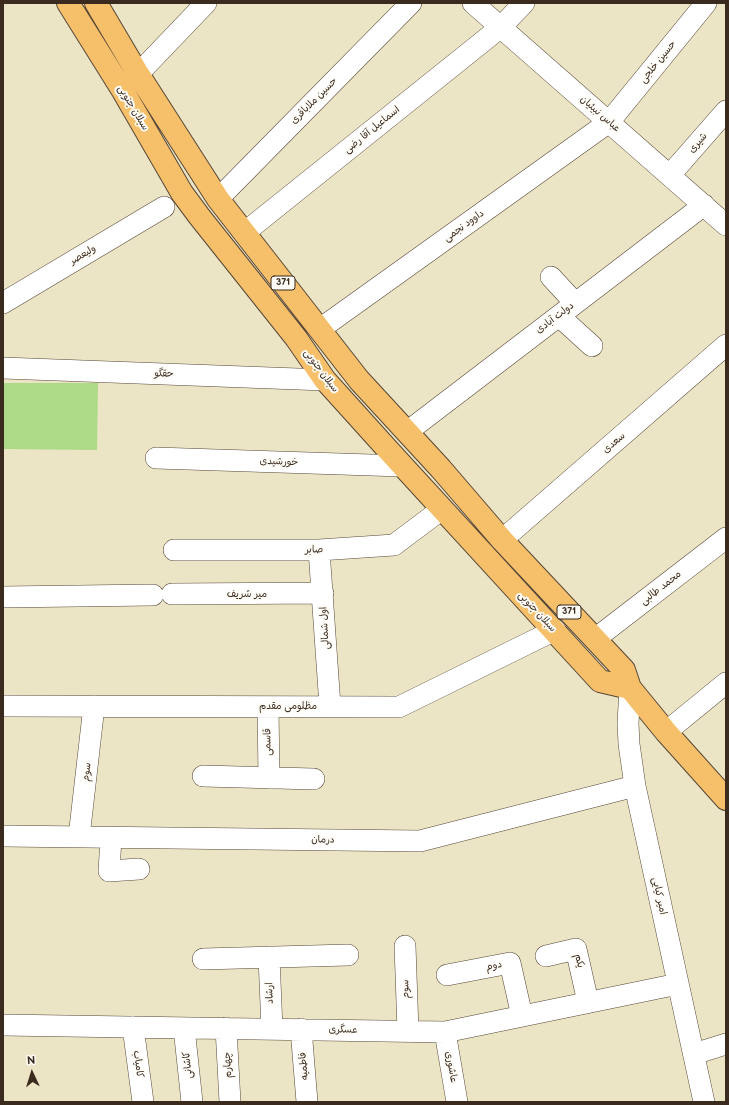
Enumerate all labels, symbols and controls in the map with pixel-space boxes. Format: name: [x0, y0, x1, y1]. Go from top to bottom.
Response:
street label: حسین خلجی: [637, 38, 679, 86]
street label: حسین ملاباقری: [288, 75, 340, 127]
street label: سبلان جنوبی: [115, 83, 151, 133]
street label: عباس نبیئیان: [578, 93, 622, 135]
street label: اسماعیل آقا رضی: [342, 104, 402, 156]
street label: شیری: [686, 131, 710, 155]
street label: داوود نجمی: [442, 207, 486, 245]
street label: ولیعصر: [68, 243, 98, 267]
road number: 371: [271, 276, 295, 290]
street label: دولت آبادی: [533, 300, 577, 336]
street label: سبلان جنوبی: [301, 347, 341, 395]
street label: حقگو: [154, 368, 174, 380]
street label: سعدی: [600, 430, 628, 456]
street label: خورشیدی: [260, 455, 298, 469]
street label: صابر: [305, 544, 323, 556]
street label: محمد طالبی: [638, 568, 684, 608]
street label: میر شریف: [227, 588, 267, 600]
street label: سبلان جنوبی: [515, 589, 559, 635]
road number: 371: [557, 605, 581, 619]
street label: اول شمالی: [318, 606, 332, 650]
street label: مظلومی مقدم: [259, 700, 317, 712]
street label: قاسمی: [262, 728, 274, 756]
street label: سوم: [80, 762, 94, 782]
street label: درمان: [311, 834, 335, 846]
street label: امیر کیایی: [649, 876, 669, 916]
street label: یکم: [572, 953, 586, 969]
street label: دوم: [485, 958, 503, 974]
street label: سوم: [400, 979, 412, 999]
street label: ارشاد: [264, 982, 276, 1004]
street label: عسگری: [328, 1024, 358, 1036]
street label: کامیاب: [130, 1050, 146, 1078]
street label: عاشوری: [442, 1050, 460, 1084]
street label: کاشانی: [181, 1051, 195, 1079]
street label: چهارم: [221, 1052, 235, 1078]
street label: فاطمیه: [297, 1052, 311, 1080]
north arrow: [12, 1053, 52, 1093]
text: N: [27, 1054, 36, 1067]

